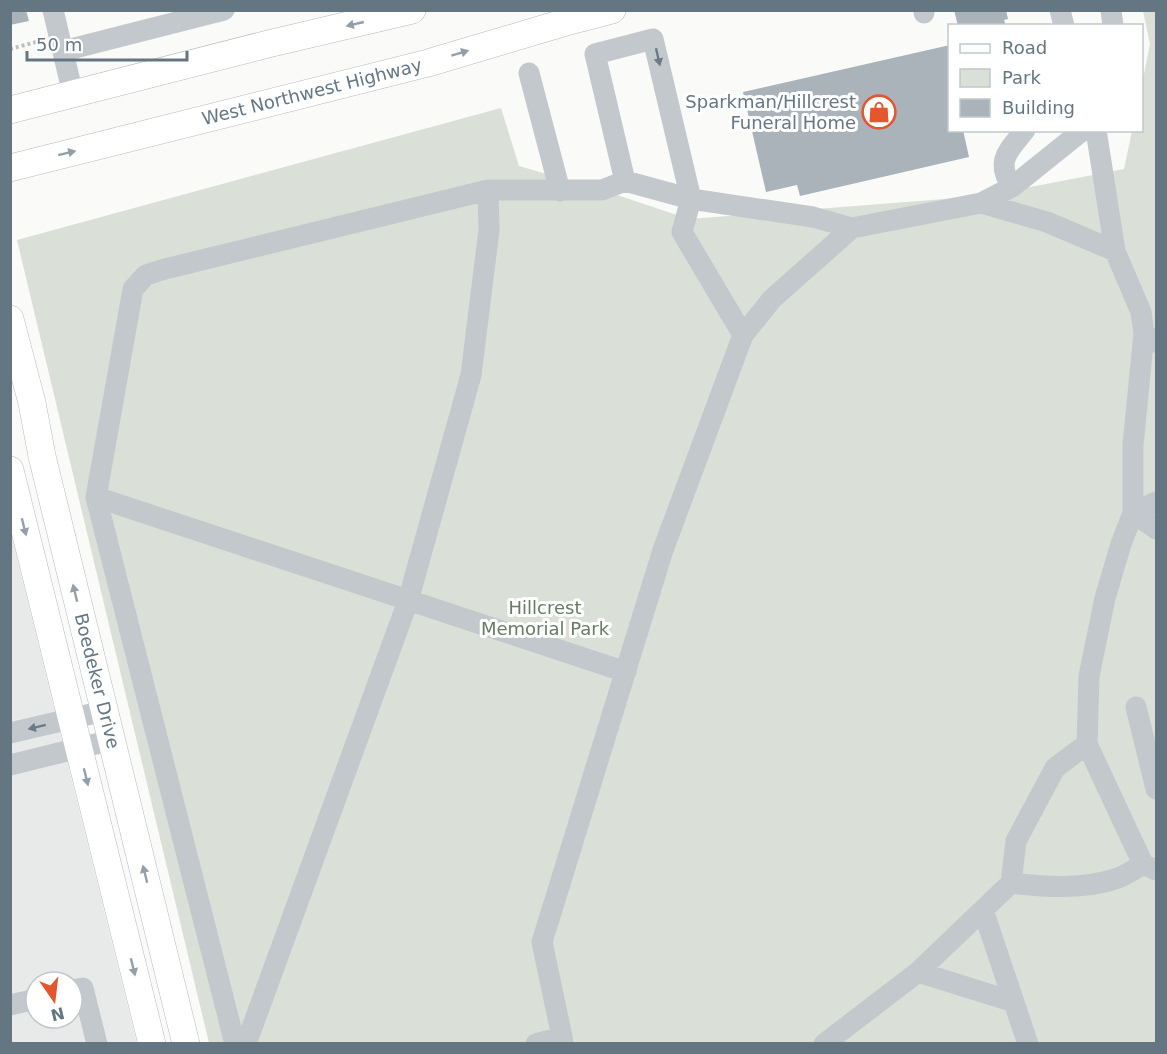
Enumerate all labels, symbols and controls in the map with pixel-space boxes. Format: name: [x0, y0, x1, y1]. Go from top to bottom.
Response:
one-way arrow: [345, 19, 364, 29]
scale bar: [27, 24, 188, 62]
legend: [948, 24, 1143, 132]
text: 50 m: [36, 34, 82, 55]
text: Road: [1002, 37, 1047, 58]
one-way arrow: [451, 48, 469, 57]
one-way arrow: [653, 48, 663, 66]
street label: West Northwest Highway: [200, 54, 424, 129]
text: Park: [1002, 67, 1041, 88]
place label: Sparkman/Hillcrest Funeral Home: [685, 91, 856, 133]
shop icon: Sparkman/Hillcrest Funeral Home: [861, 94, 897, 130]
text: Building: [1002, 97, 1075, 118]
one-way arrow: [58, 148, 76, 158]
one-way arrow: [20, 518, 30, 536]
one-way arrow: [70, 583, 80, 602]
park label: Hillcrest Memorial Park: [481, 597, 610, 639]
street label: Boedeker Drive: [70, 611, 124, 751]
one-way arrow: [28, 722, 46, 732]
one-way arrow: [82, 768, 92, 786]
one-way arrow: [139, 865, 149, 883]
one-way arrow: [129, 957, 139, 976]
north arrow: [24, 970, 84, 1030]
text: N: [49, 1003, 66, 1025]

